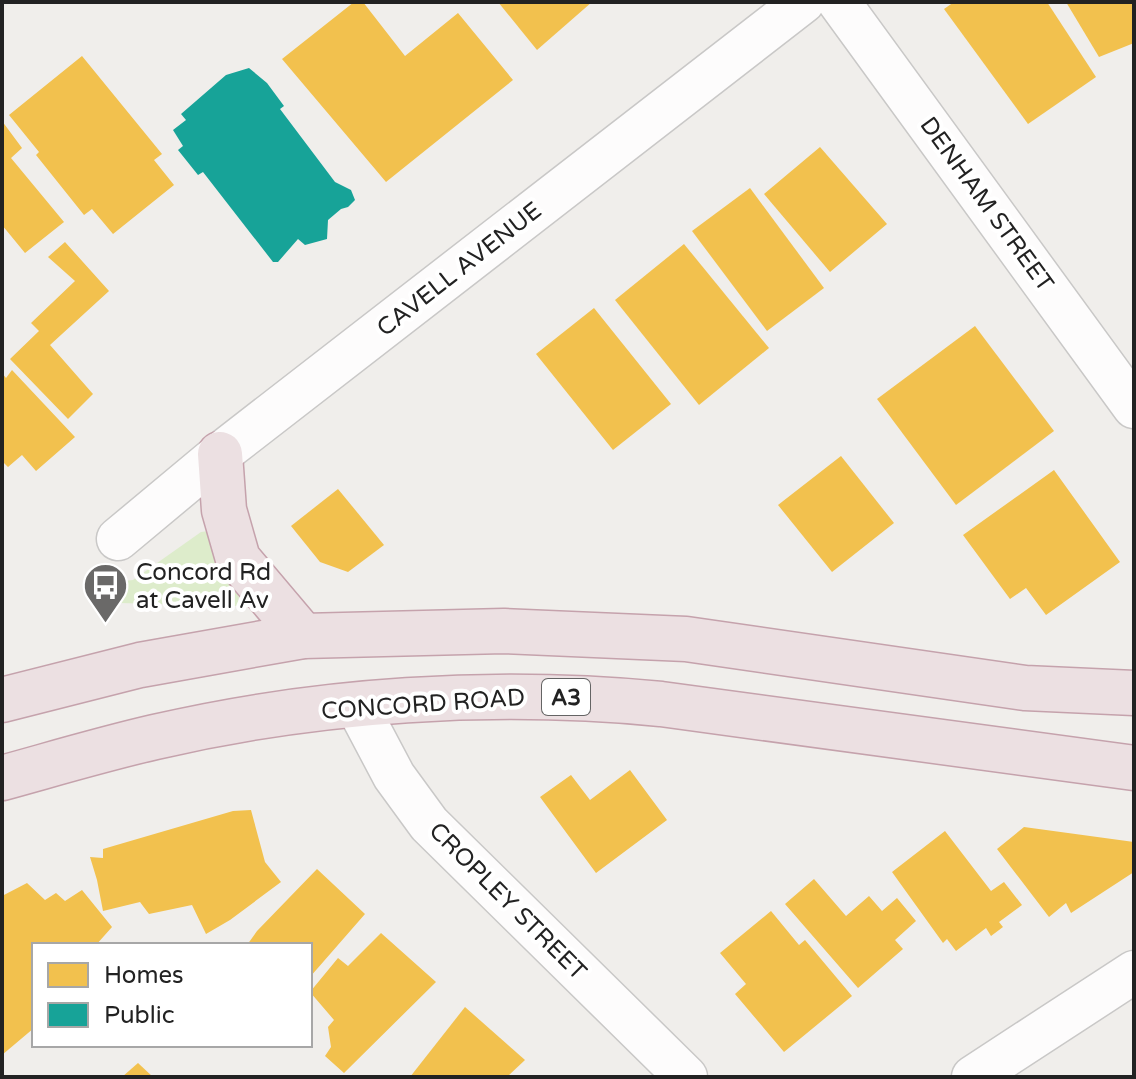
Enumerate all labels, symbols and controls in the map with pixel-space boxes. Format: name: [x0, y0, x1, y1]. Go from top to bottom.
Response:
street label: DENHAM STREET: [913, 111, 1060, 298]
street label: CAVELL AVENUE: [371, 196, 547, 343]
place label: Concord Rd at Cavell Av: [136, 558, 271, 615]
bus stop icon: Concord Rd at Cavell Av: [81, 562, 129, 625]
road number: A3: [542, 679, 590, 715]
street label: CONCORD ROAD: [320, 683, 526, 726]
street label: CROPLEY STREET: [423, 817, 593, 986]
legend: [32, 943, 312, 1047]
text: Homes: [104, 961, 184, 990]
text: Public: [104, 1001, 174, 1030]

